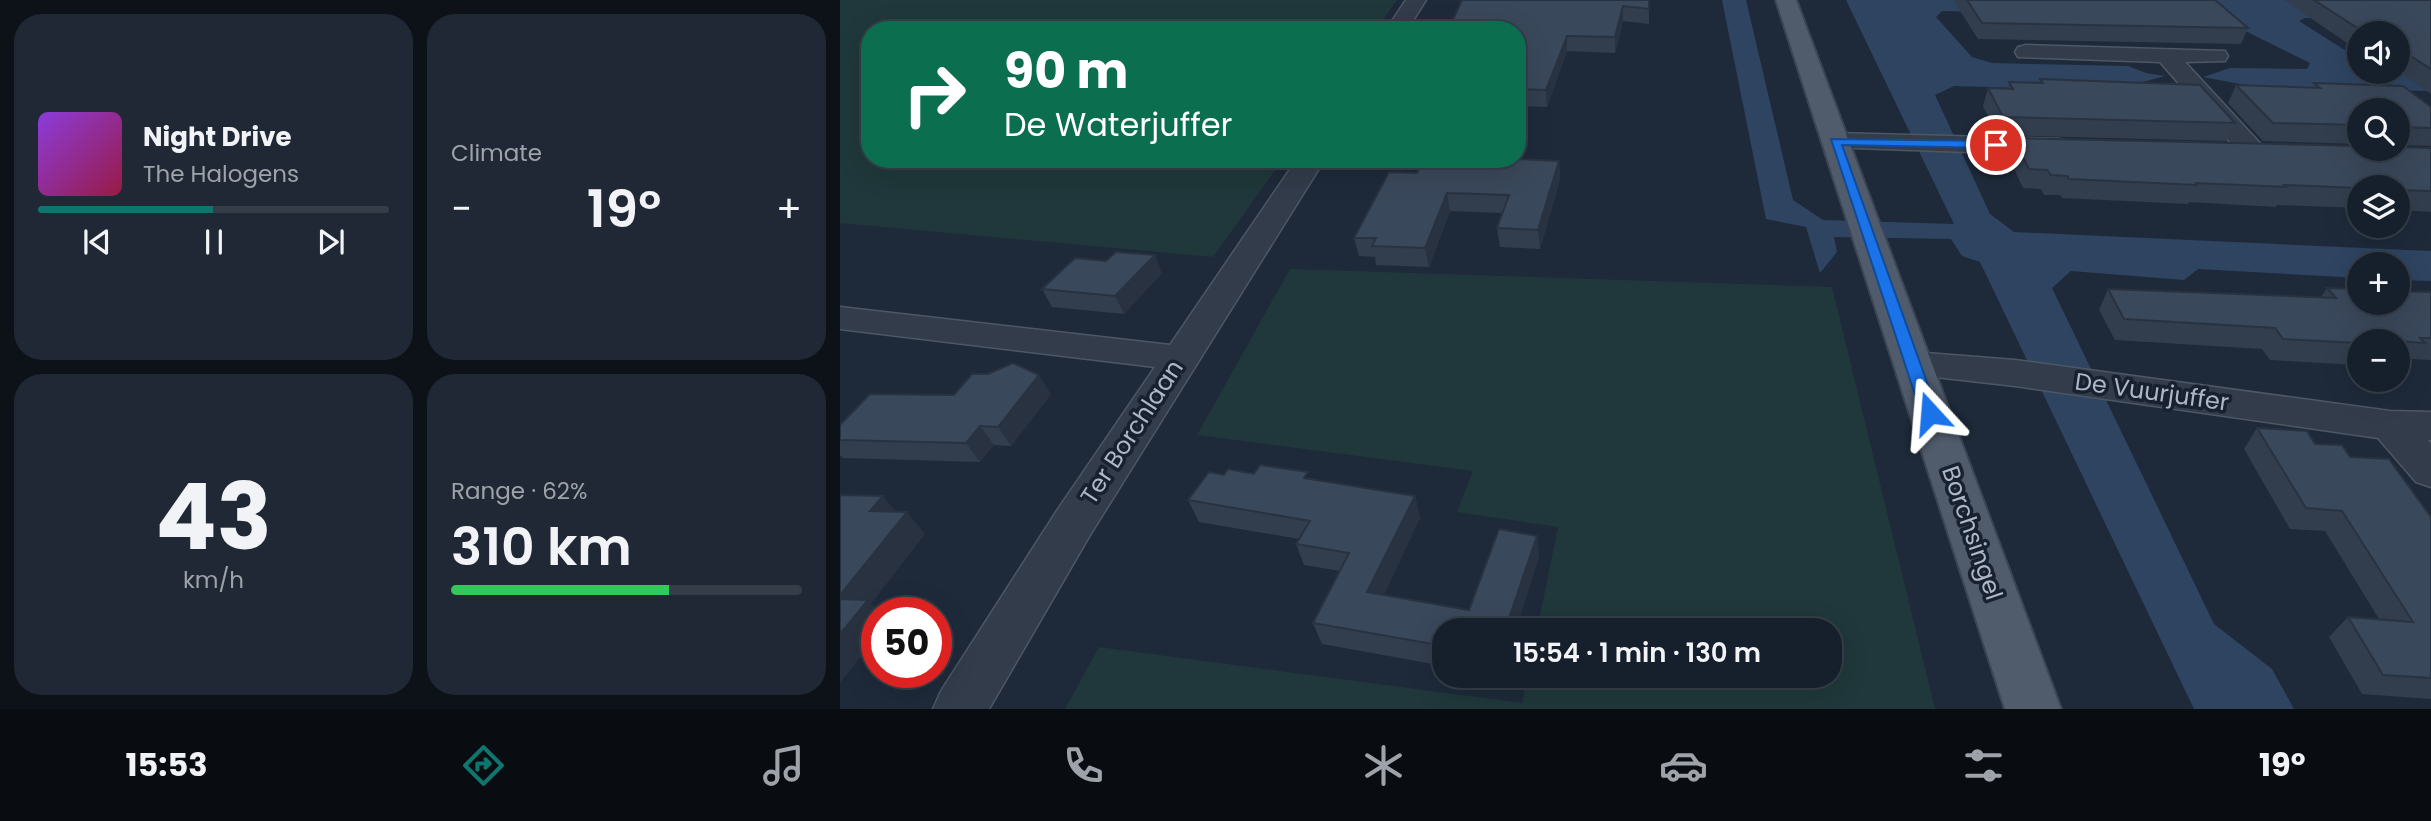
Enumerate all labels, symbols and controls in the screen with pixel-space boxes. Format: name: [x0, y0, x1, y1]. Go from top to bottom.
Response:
map controls: [2347, 21, 2410, 392]
button: sound: [2347, 21, 2410, 84]
text: 90 m: [1004, 37, 1128, 105]
icon: right: [889, 49, 980, 140]
button: search: [2347, 98, 2410, 161]
text: De Waterjuffer: [1004, 102, 1233, 147]
pin: [1966, 115, 2026, 175]
text: Night Drive: [143, 119, 291, 155]
icon: arrive: [1977, 126, 2015, 164]
text: Climate: [451, 137, 542, 169]
text: The Halogens: [143, 158, 299, 190]
text: 19°: [587, 172, 661, 245]
button: layers: [2347, 175, 2410, 238]
text: −: [451, 182, 472, 235]
text: +: [776, 182, 802, 235]
icon: previous: [78, 223, 116, 261]
icon: pause: [195, 223, 233, 261]
icon: next: [312, 223, 350, 261]
button: +: [2347, 252, 2410, 315]
button: −: [2347, 329, 2410, 392]
street label: Ter Borchlaan: [1073, 353, 1191, 510]
street label: De Vuurjuffer: [2073, 364, 2231, 419]
position arrow: [1893, 376, 1967, 450]
text: 43: [155, 453, 272, 581]
street label: Borchsingel: [1934, 461, 2011, 604]
text: Range · 62%: [451, 475, 588, 507]
text: 310 km: [451, 510, 632, 583]
text: km/h: [183, 564, 244, 596]
speed limit sign: 50: [861, 597, 952, 688]
text: 15:54 · 1 min · 130 m: [1513, 635, 1761, 671]
icon: directions: [459, 741, 508, 790]
icon: music: [759, 741, 808, 790]
icon: phone: [1059, 741, 1108, 790]
icon: climate: [1359, 741, 1408, 790]
icon: car: [1659, 741, 1708, 790]
icon: filters: [1959, 741, 2008, 790]
text: 15:53: [126, 742, 208, 787]
text: 19°: [2259, 742, 2305, 787]

